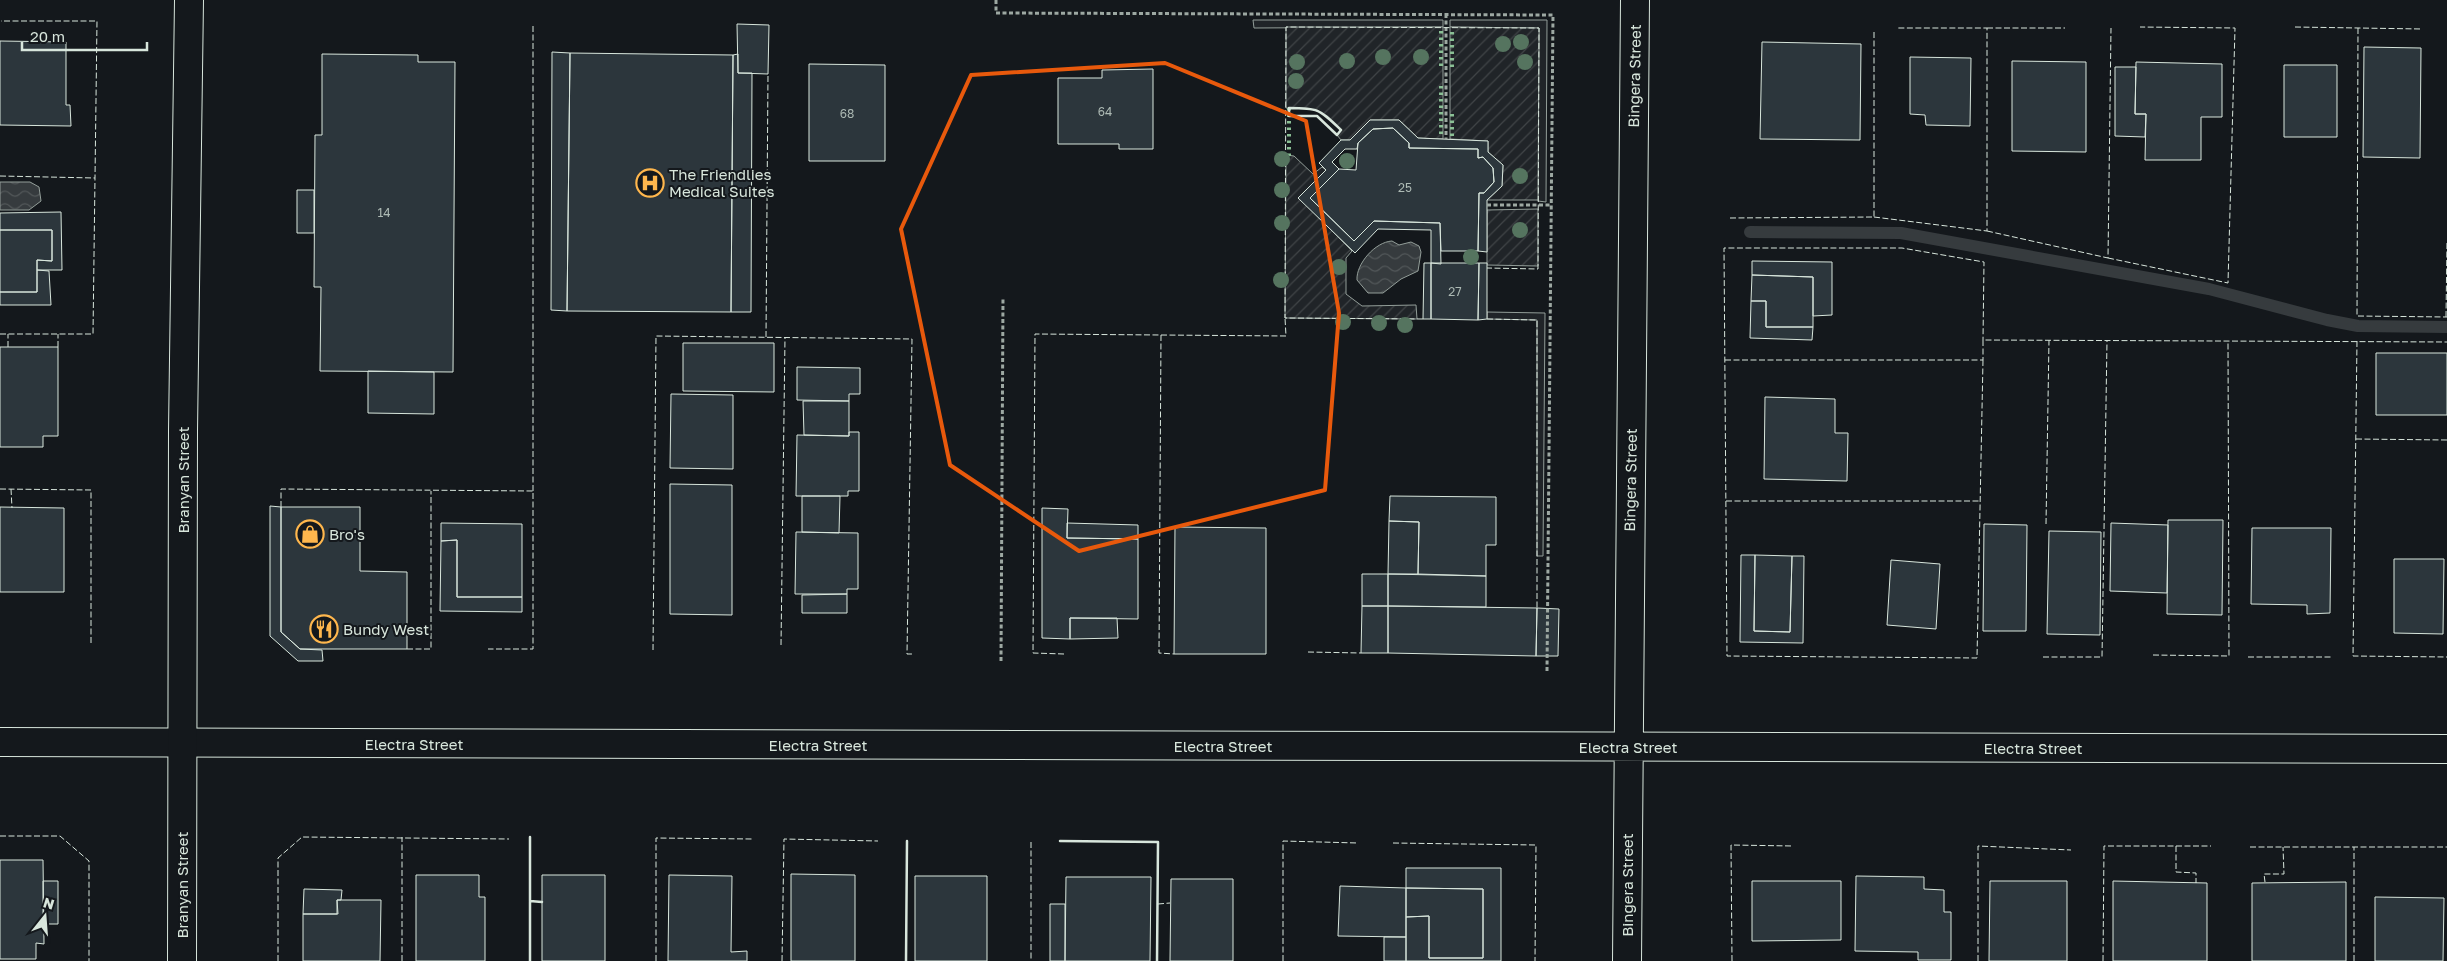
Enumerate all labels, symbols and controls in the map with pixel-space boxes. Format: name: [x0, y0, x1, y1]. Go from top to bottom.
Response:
scale bar: [22, 20, 148, 52]
street label: Bingera Street: [1624, 24, 1644, 128]
text: 20 m: [30, 27, 65, 45]
house number: 64: [1098, 104, 1112, 119]
house number: 68: [840, 106, 854, 121]
place label: The Friendlies Medical Suites: [669, 165, 774, 200]
hospital icon: The Friendlies Medical Suites: [635, 168, 665, 198]
house number: 25: [1398, 180, 1412, 195]
house number: 14: [377, 205, 391, 220]
house number: 27: [1448, 284, 1462, 299]
street label: Branyan Street: [174, 427, 192, 533]
street label: Bingera Street: [1620, 428, 1640, 532]
shop icon: Bro's: [295, 519, 325, 549]
place label: Bro's: [329, 525, 365, 543]
restaurant icon: Bundy West: [309, 614, 339, 644]
place label: Bundy West: [343, 620, 429, 638]
street label: Electra Street: [364, 735, 464, 753]
street label: Electra Street: [768, 736, 868, 754]
street label: Electra Street: [1173, 737, 1273, 755]
street label: Electra Street: [1578, 738, 1678, 756]
street label: Electra Street: [1983, 739, 2083, 757]
street label: Branyan Street: [173, 832, 191, 938]
street label: Bingera Street: [1618, 833, 1636, 937]
north arrow: [20, 891, 70, 941]
text: N: [41, 893, 57, 913]

